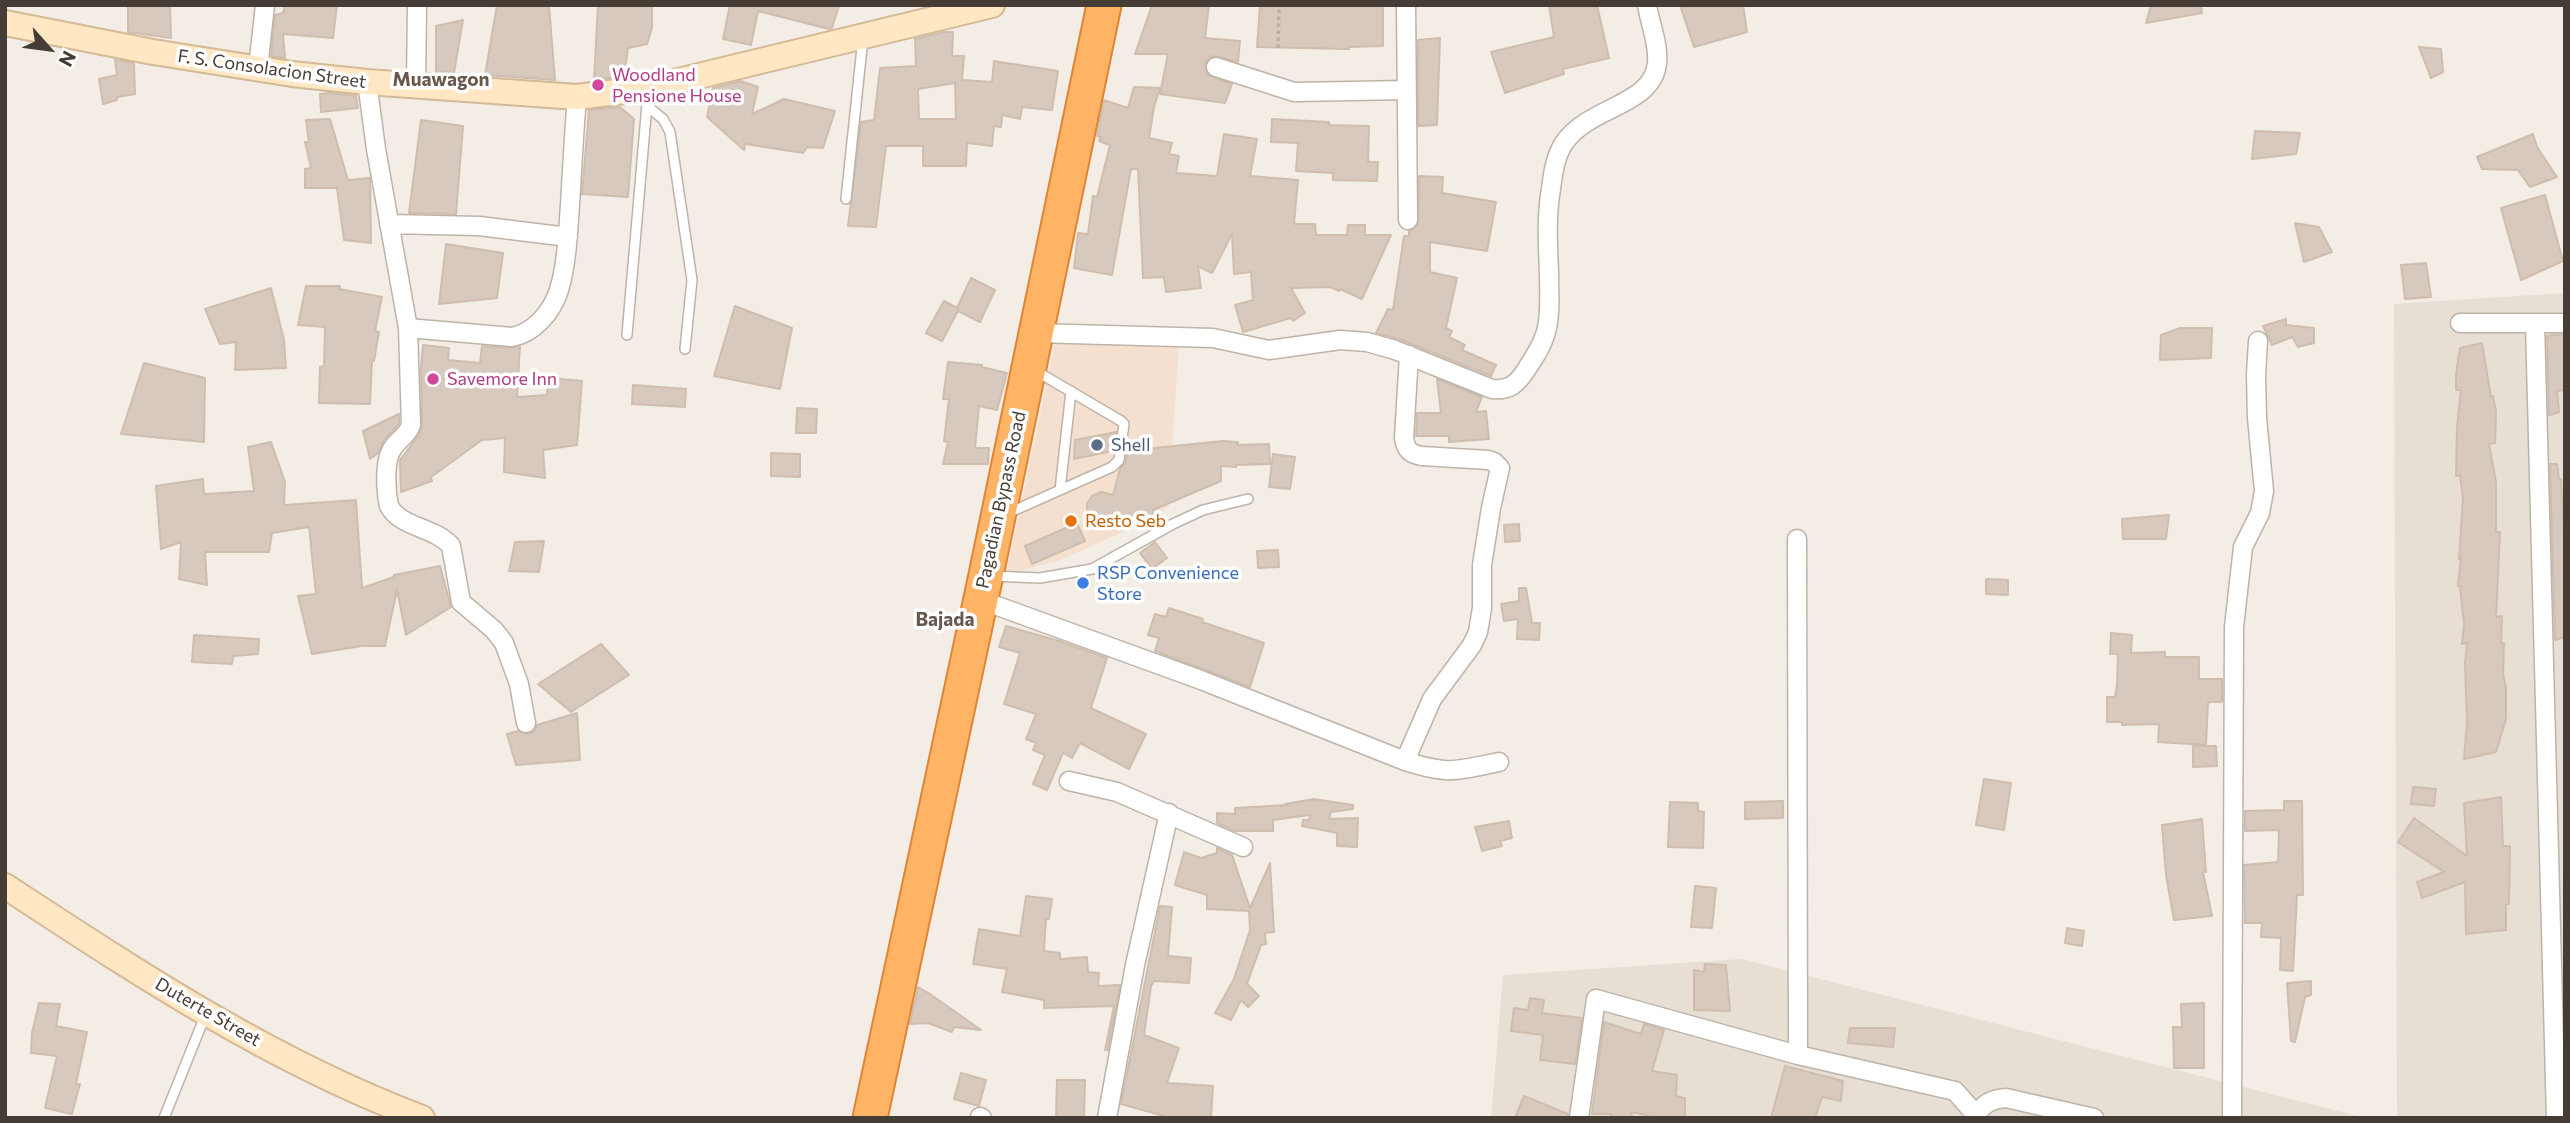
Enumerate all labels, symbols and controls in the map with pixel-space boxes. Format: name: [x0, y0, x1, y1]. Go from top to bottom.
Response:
north arrow: [14, 14, 84, 84]
street label: F. S. Consolacion Street: [176, 45, 368, 93]
text: N: [54, 47, 81, 71]
place label: Woodland Pensione House: [612, 64, 742, 106]
district label: Muawagon: [393, 69, 489, 91]
marker: Woodland Pensione House: [590, 77, 606, 93]
place label: Savemore Inn: [447, 368, 557, 390]
marker: Savemore Inn: [425, 371, 441, 387]
street label: Pagadian Bypass Road: [972, 409, 1030, 591]
place label: Shell: [1111, 434, 1151, 456]
marker: Shell: [1089, 437, 1105, 453]
place label: Resto Seb: [1085, 510, 1166, 532]
marker: Resto Seb: [1063, 513, 1079, 529]
place label: RSP Convenience Store: [1097, 562, 1239, 604]
marker: RSP Convenience Store: [1075, 575, 1091, 591]
district label: Bajada: [915, 609, 975, 631]
street label: Duterte Street: [151, 973, 265, 1051]

